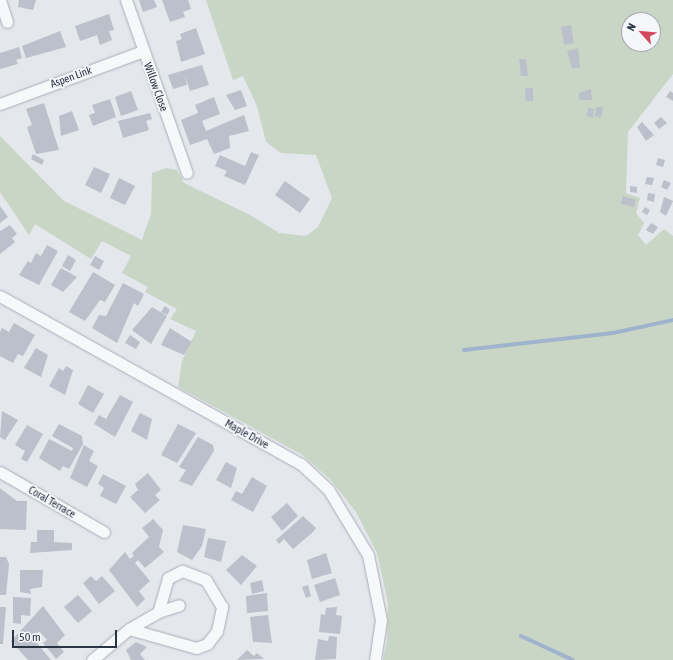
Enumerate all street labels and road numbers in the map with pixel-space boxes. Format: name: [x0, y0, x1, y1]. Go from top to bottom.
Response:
street label: Willow Close: [141, 61, 171, 113]
street label: Aspen Link: [48, 63, 94, 91]
street label: Maple Drive: [223, 417, 271, 451]
street label: Coral Terrace: [26, 483, 78, 521]

